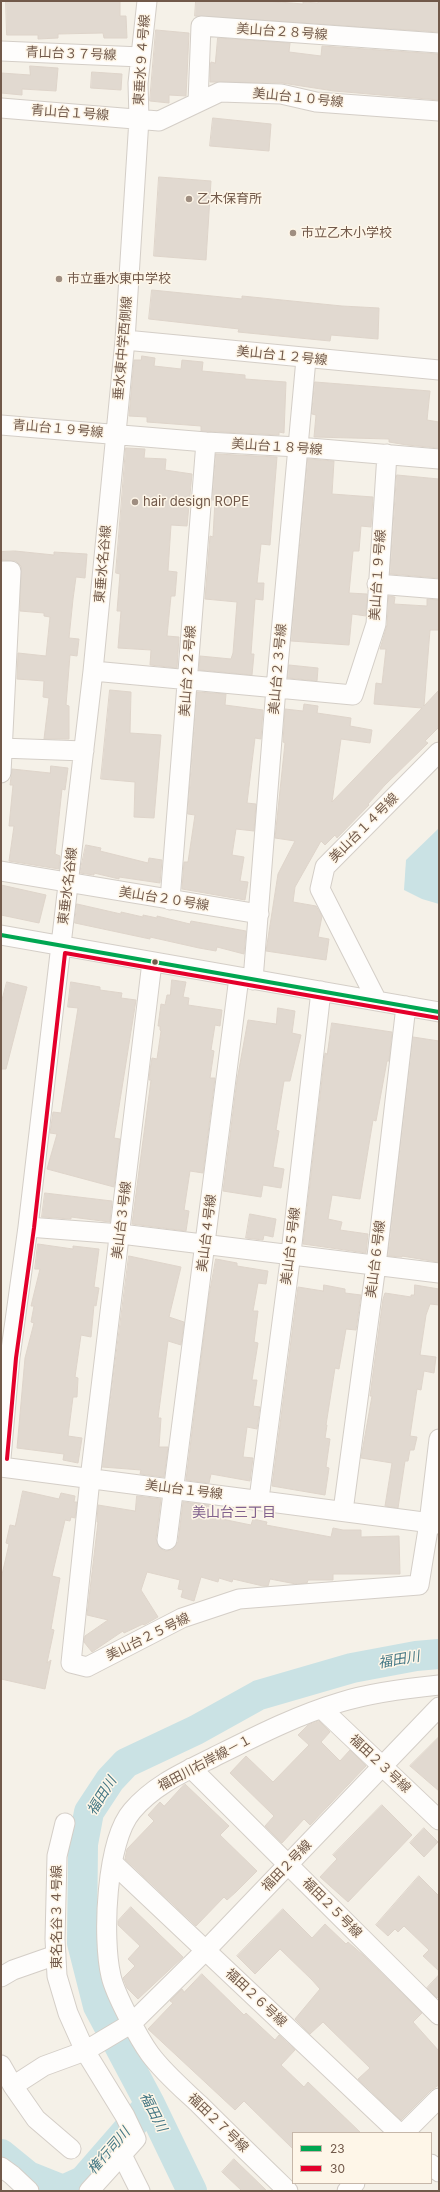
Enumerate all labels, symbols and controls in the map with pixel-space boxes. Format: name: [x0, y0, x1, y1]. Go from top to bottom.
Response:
street label: 東垂水９４号線: [131, 14, 153, 106]
street label: 美山台２８号線: [236, 21, 328, 43]
street label: 青山台３７号線: [25, 45, 117, 63]
street label: 美山台１０号線: [252, 85, 344, 111]
street label: 青山台１号線: [31, 102, 109, 124]
place label: 乙木保育所: [197, 191, 262, 207]
marker: 乙木保育所: [184, 194, 194, 204]
place label: 市立乙木小学校: [301, 225, 392, 241]
marker: 市立乙木小学校: [288, 228, 298, 238]
place label: 市立垂水東中学校: [67, 271, 171, 287]
marker: 市立垂水東中学校: [54, 274, 64, 284]
street label: 垂水東中学西側線: [111, 296, 135, 400]
street label: 美山台１２号線: [236, 343, 328, 369]
street label: 青山台１９号線: [12, 417, 104, 441]
street label: 美山台１８号線: [231, 436, 323, 458]
place label: hair design ROPE: [143, 494, 249, 510]
marker: hair design ROPE: [130, 497, 140, 507]
street label: 東垂水名谷線: [92, 524, 114, 604]
street label: 美山台１９号線: [367, 529, 389, 621]
street label: 美山台２３号線: [266, 623, 290, 715]
street label: 美山台２２号線: [177, 625, 199, 717]
street label: 美山台１４号線: [326, 790, 402, 866]
street label: 東垂水名谷線: [56, 846, 80, 926]
street label: 美山台２０号線: [118, 884, 210, 914]
unlabelled marker: [150, 957, 160, 967]
street label: 美山台３号線: [110, 1180, 134, 1260]
street label: 美山台４号線: [195, 1193, 219, 1273]
street label: 美山台５号線: [279, 1206, 303, 1286]
street label: 美山台６号線: [364, 1219, 388, 1299]
street label: 美山台１号線: [144, 1478, 224, 1502]
district label: 美山台三丁目: [192, 1505, 276, 1521]
street label: 美山台２５号線: [104, 1610, 192, 1664]
water label: 福田川: [377, 1648, 421, 1672]
street label: 福田川右岸線－１: [155, 1732, 255, 1794]
street label: 福田２３号線: [346, 1732, 414, 1796]
water label: 福田川: [84, 1774, 120, 1818]
street label: 福田２号線: [259, 1837, 315, 1895]
street label: 東名名谷３４号線: [49, 1865, 65, 1969]
street label: 福田２５号線: [299, 1875, 365, 1941]
street label: 福田２６号線: [222, 1966, 290, 2030]
water label: 福田川: [136, 2089, 170, 2135]
street label: 福田２７号線: [185, 2090, 251, 2156]
water label: 権行司川: [84, 2124, 134, 2178]
legend: [292, 2132, 432, 2184]
text: 23: [330, 2141, 345, 2156]
text: 30: [330, 2161, 345, 2176]

